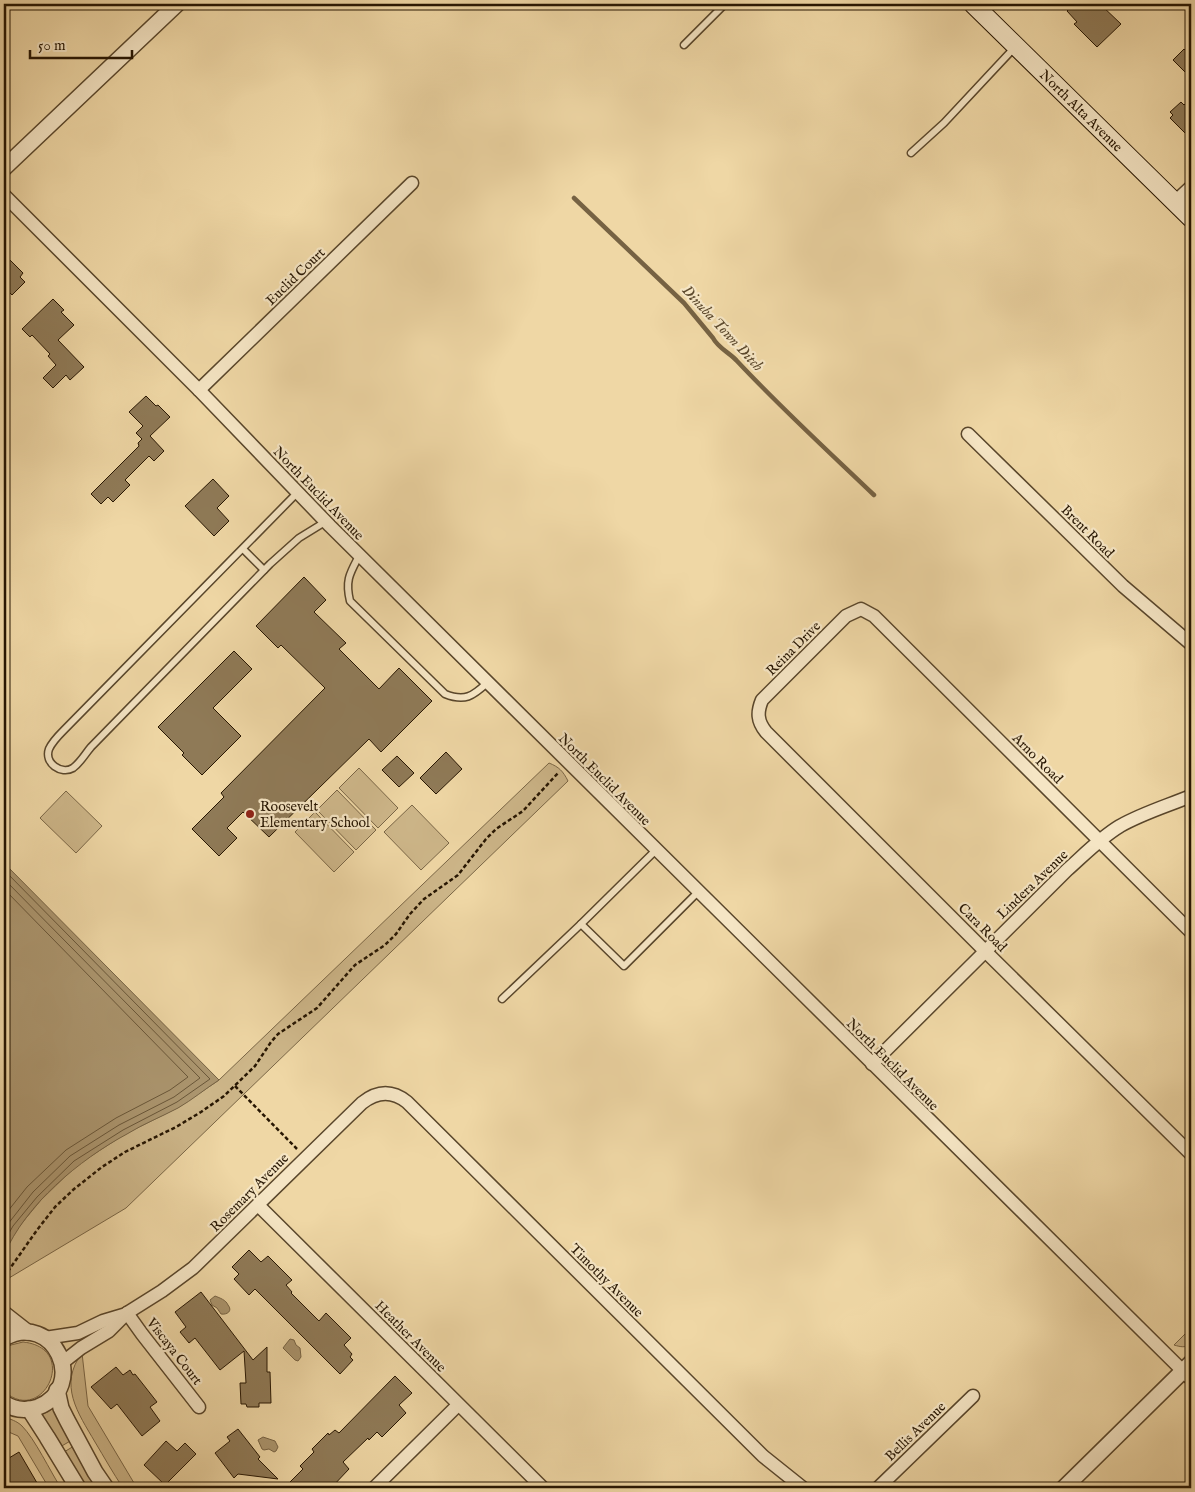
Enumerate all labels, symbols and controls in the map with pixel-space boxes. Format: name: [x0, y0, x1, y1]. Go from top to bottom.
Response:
scale bar: [30, 28, 132, 60]
text: 50 m: [38, 36, 66, 55]
street label: North Alta Avenue: [1035, 66, 1127, 156]
street label: Euclid Court: [262, 244, 329, 309]
water label: Dinuba Town Ditch: [678, 281, 768, 376]
street label: North Euclid Avenue: [269, 443, 368, 545]
street label: Brent Road: [1057, 501, 1118, 562]
street label: Reina Drive: [763, 617, 825, 680]
street label: Arno Road: [1007, 729, 1067, 788]
street label: North Euclid Avenue: [554, 730, 655, 830]
place label: Roosevelt Elementary School: [260, 798, 370, 832]
marker: Roosevelt Elementary School: [244, 808, 256, 820]
street label: Lindera Avenue: [993, 846, 1072, 923]
street label: Cara Road: [954, 899, 1011, 956]
street label: North Euclid Avenue: [842, 1015, 943, 1115]
street label: Rosemary Avenue: [206, 1149, 293, 1236]
street label: Timothy Avenue: [566, 1240, 647, 1322]
street label: Heather Avenue: [371, 1297, 450, 1377]
street label: Viscaya Court: [142, 1314, 206, 1389]
street label: Bellis Avenue: [881, 1398, 950, 1465]

